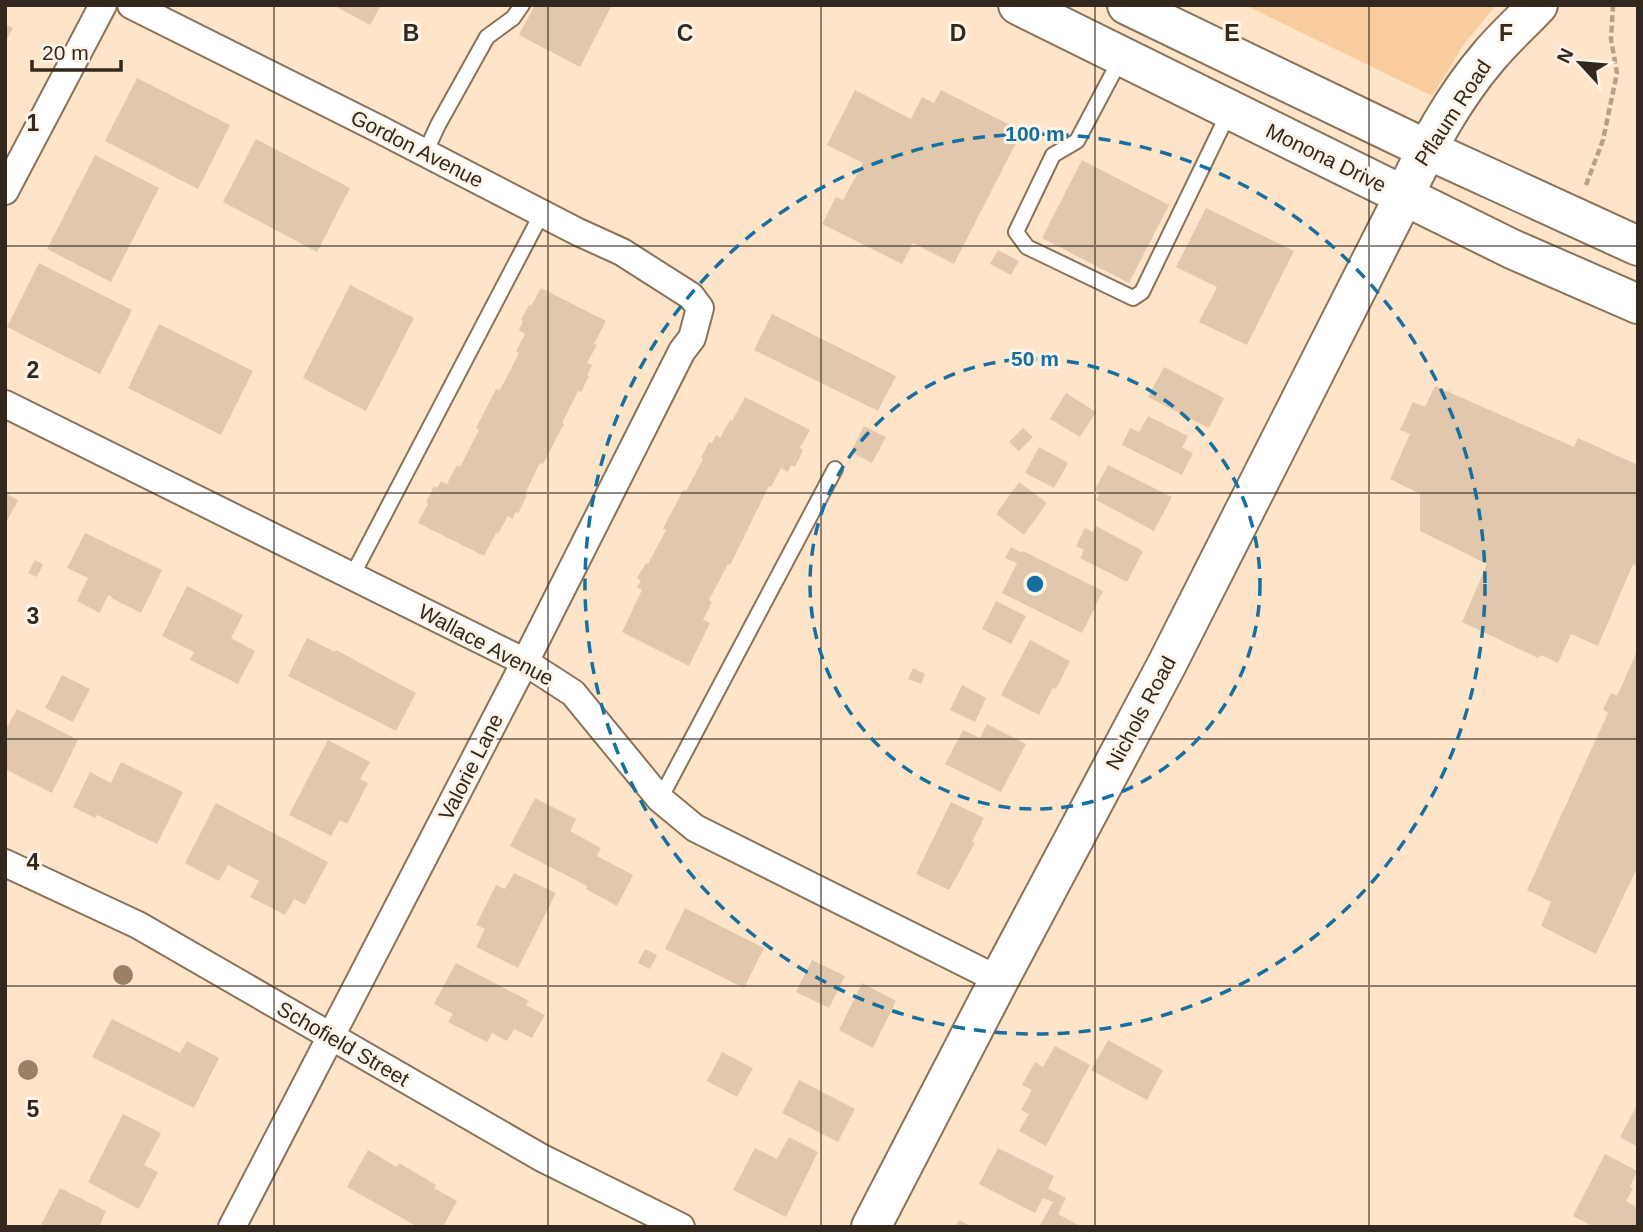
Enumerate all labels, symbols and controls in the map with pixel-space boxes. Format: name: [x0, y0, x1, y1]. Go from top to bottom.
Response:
text: B: [403, 20, 419, 46]
text: C: [677, 20, 693, 46]
text: D: [950, 20, 966, 46]
text: E: [1224, 20, 1240, 46]
text: F: [1499, 20, 1513, 46]
scale bar: [32, 28, 121, 72]
north arrow: [1545, 28, 1615, 98]
text: 20 m: [42, 41, 89, 64]
text: N: [1553, 45, 1578, 67]
street label: Pflaum Road: [1410, 56, 1495, 170]
street label: Gordon Avenue: [347, 105, 487, 192]
text: 1: [27, 110, 40, 136]
street label: Monona Drive: [1262, 119, 1390, 197]
text: 100 m: [1005, 122, 1065, 145]
text: 50 m: [1011, 347, 1059, 370]
text: 2: [27, 357, 39, 383]
centre of rings: [1023, 572, 1047, 596]
street label: Wallace Avenue: [415, 599, 558, 690]
text: 3: [27, 603, 39, 629]
street label: Nichols Road: [1101, 652, 1180, 773]
street label: Valorie Lane: [434, 710, 507, 824]
text: 4: [27, 849, 40, 875]
street label: Schofield Street: [273, 997, 413, 1091]
text: 5: [27, 1096, 40, 1122]

